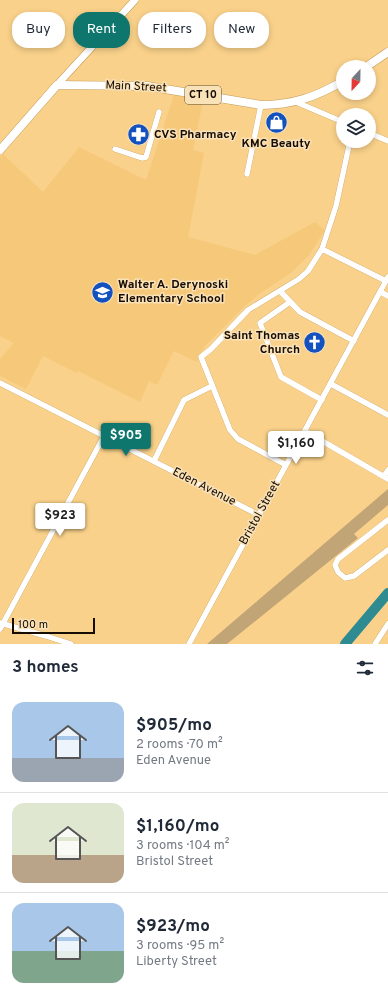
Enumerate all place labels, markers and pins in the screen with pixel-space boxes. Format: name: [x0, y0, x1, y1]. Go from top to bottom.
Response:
shop icon: KMC Beauty: [263, 110, 289, 136]
pharmacy icon: CVS Pharmacy: [126, 122, 152, 148]
place label: CVS Pharmacy: [154, 127, 237, 143]
place label: KMC Beauty: [242, 136, 311, 152]
place label: Walter A. Derynoski Elementary School: [118, 277, 228, 307]
school or university icon: Walter A. Derynoski Elementary School: [89, 279, 115, 305]
place label: Saint Thomas Church: [224, 328, 300, 358]
church icon: Saint Thomas Church: [302, 330, 328, 356]
pin: $905: [102, 423, 150, 457]
pin: $1,160: [263, 431, 329, 465]
pin: $923: [36, 503, 84, 537]

